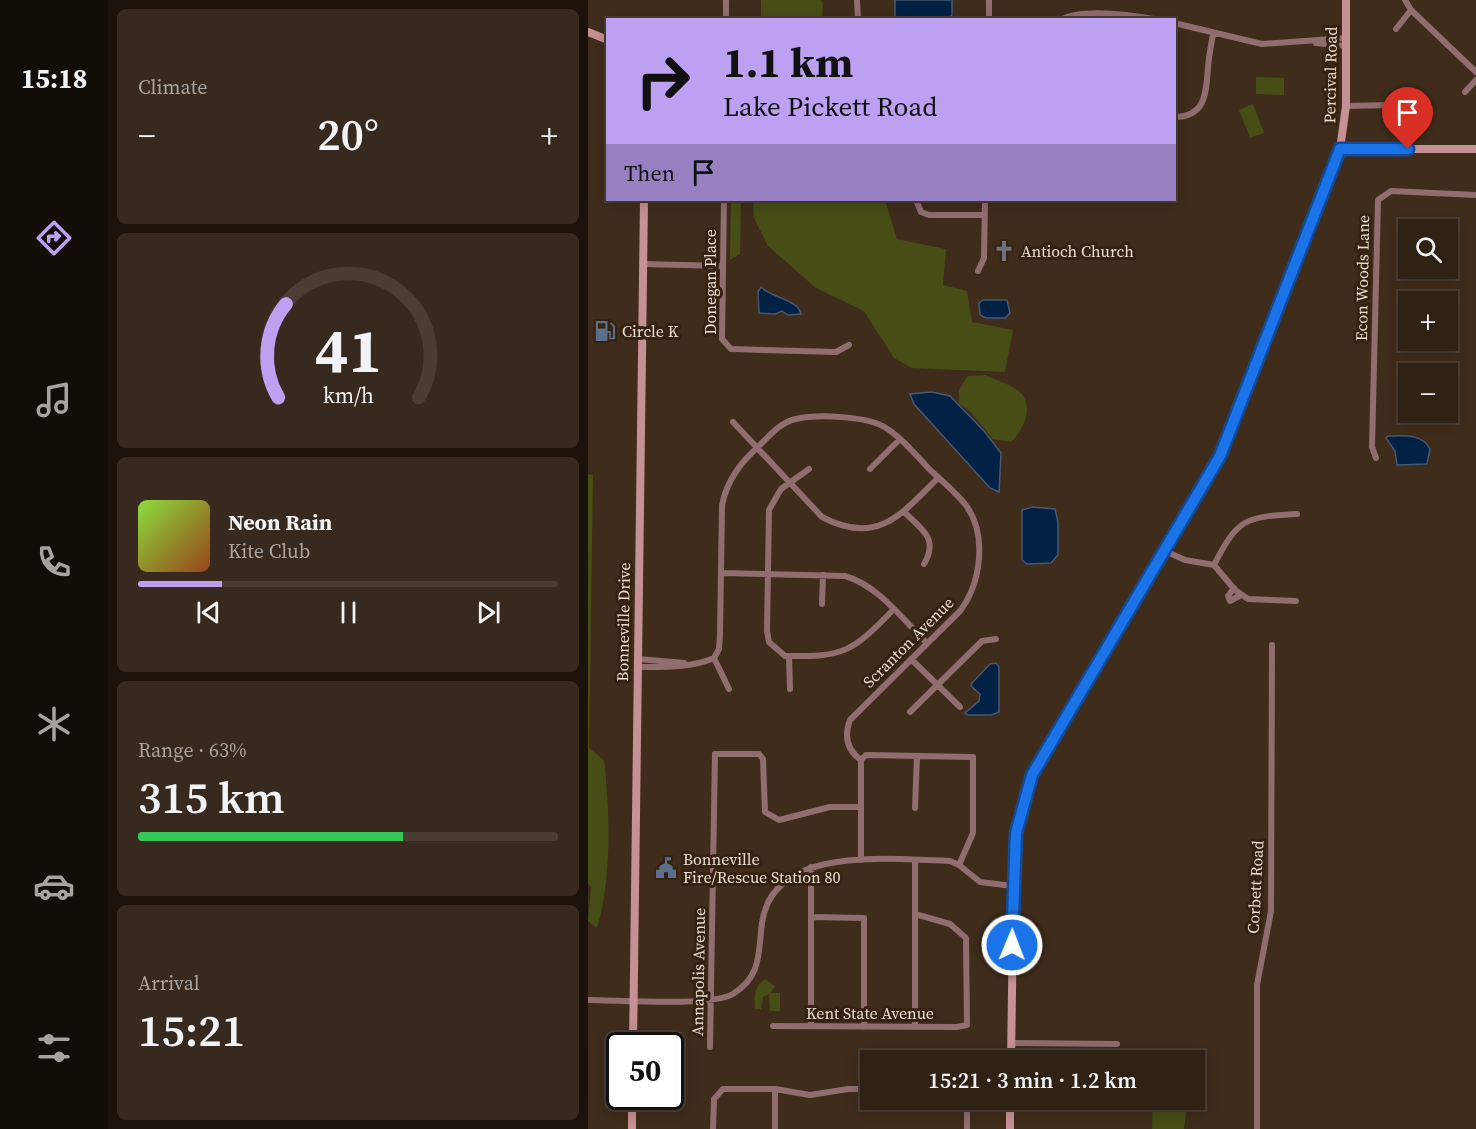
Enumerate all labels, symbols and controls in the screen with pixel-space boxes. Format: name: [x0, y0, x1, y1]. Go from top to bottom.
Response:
street label: Percival Road: [1318, 26, 1342, 124]
text: 1.1 km: [723, 33, 853, 91]
icon: right: [624, 42, 702, 120]
text: 15:18: [21, 60, 87, 97]
text: Climate: [138, 73, 207, 101]
pin: [1382, 87, 1433, 149]
text: Lake Pickett Road: [723, 88, 938, 125]
icon: arrive: [1391, 96, 1424, 129]
text: 20°: [317, 103, 379, 165]
text: −: [138, 113, 156, 158]
text: +: [541, 113, 558, 158]
icon: arrive: [687, 156, 720, 189]
text: Then: [624, 158, 675, 188]
street label: Econ Woods Lane: [1350, 215, 1374, 341]
icon: directions: [33, 217, 75, 259]
map controls: [1398, 219, 1458, 423]
button: search: [1398, 219, 1458, 279]
street label: Donegan Place: [699, 229, 721, 335]
church icon: Antioch Church: [992, 239, 1016, 263]
place label: Antioch Church: [1021, 240, 1134, 262]
button: +: [1398, 291, 1458, 351]
text: 41: [314, 307, 382, 393]
fuel station icon: Circle K: [593, 319, 617, 343]
place label: Circle K: [622, 320, 679, 342]
button: −: [1398, 363, 1458, 423]
icon: music: [33, 379, 75, 421]
text: km/h: [322, 381, 374, 410]
text: Neon Rain: [228, 507, 332, 537]
text: Kite Club: [228, 537, 310, 565]
icon: phone: [33, 541, 75, 583]
street label: Bonneville Drive: [611, 562, 635, 682]
street label: Scranton Avenue: [858, 592, 958, 692]
icon: previous: [192, 596, 225, 629]
icon: pause: [332, 596, 365, 629]
icon: next: [472, 596, 505, 629]
icon: climate: [33, 703, 75, 745]
text: Range · 63%: [138, 736, 247, 764]
text: 315 km: [138, 766, 285, 828]
street label: Corbett Road: [1242, 840, 1268, 934]
place label: Bonneville Fire/Rescue Station 80: [683, 848, 841, 888]
public building icon: Bonneville Fire/Rescue Station 80: [654, 856, 678, 880]
icon: car: [33, 865, 75, 907]
street label: Annapolis Avenue: [686, 908, 710, 1036]
position arrow: [980, 913, 1044, 977]
text: Arrival: [138, 969, 200, 997]
text: 15:21: [138, 999, 245, 1061]
street label: Kent State Avenue: [806, 1002, 934, 1024]
icon: filters: [33, 1027, 75, 1069]
speed limit sign: 50: [606, 1032, 684, 1110]
text: 15:21 · 3 min · 1.2 km: [928, 1065, 1137, 1095]

